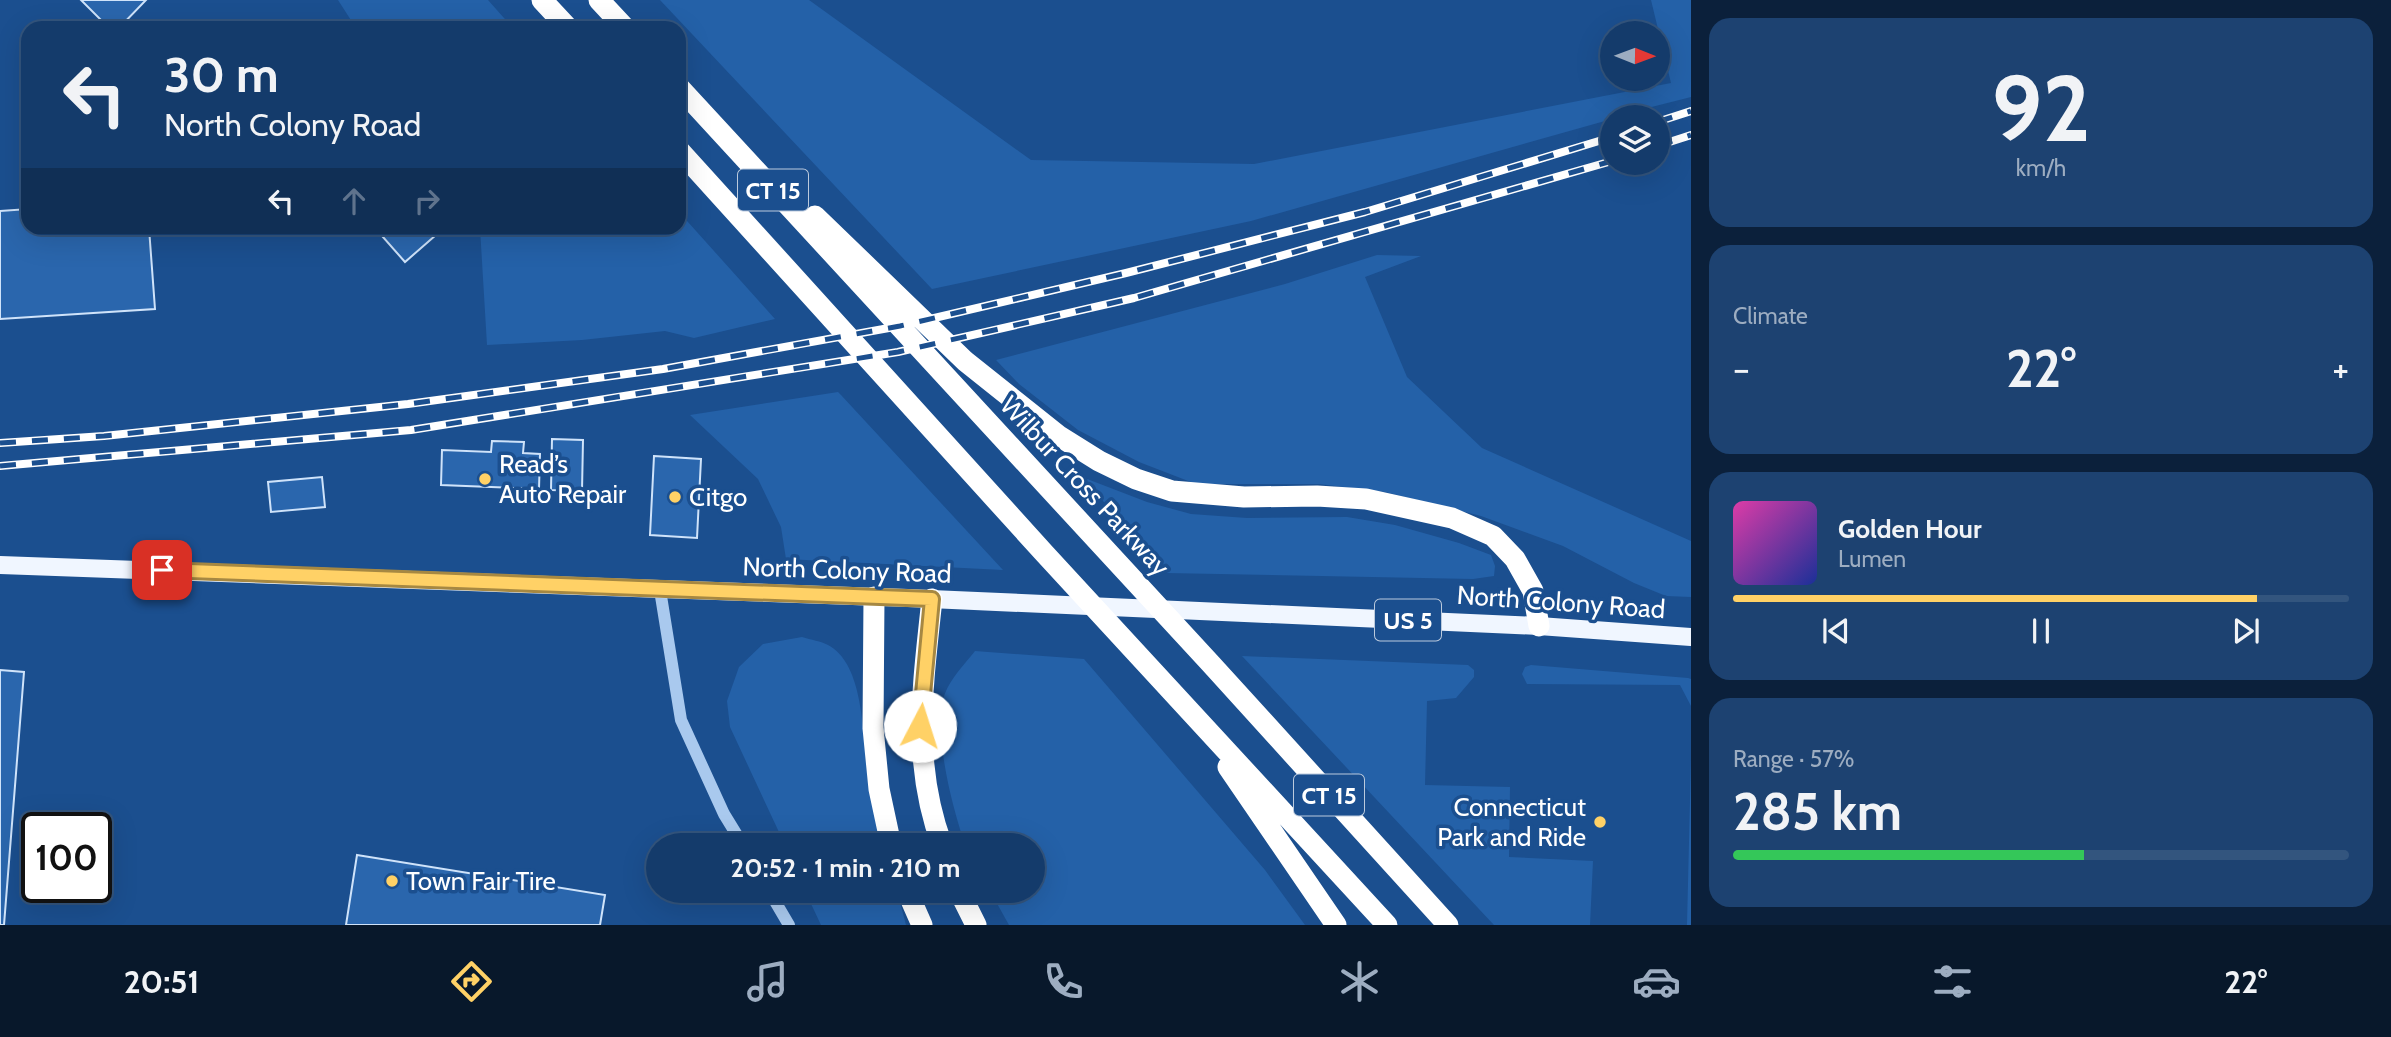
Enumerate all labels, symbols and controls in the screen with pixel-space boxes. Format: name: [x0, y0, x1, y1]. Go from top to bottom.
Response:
north arrow: [1600, 21, 1670, 91]
map controls: [1600, 21, 1670, 175]
text: 30 m: [164, 45, 279, 104]
icon: left: [49, 49, 140, 140]
text: 92: [1991, 53, 2091, 164]
text: North Colony Road: [164, 105, 421, 144]
button: layers: [1600, 105, 1670, 175]
text: km/h: [2016, 154, 2066, 182]
road number: CT 15: [738, 170, 808, 210]
icon: left: [262, 182, 300, 220]
icon: ahead: [335, 182, 373, 220]
icon: right: [408, 182, 446, 220]
text: Climate: [1733, 302, 1808, 330]
text: 22°: [2006, 337, 2076, 400]
text: −: [1733, 345, 1750, 392]
text: +: [2332, 345, 2349, 392]
street label: Wilbur Cross Parkway: [993, 389, 1177, 583]
place label: Read’s Auto Repair: [499, 448, 627, 510]
marker: Read’s Auto Repair: [477, 471, 493, 487]
place label: Citgo: [689, 481, 747, 513]
marker: Citgo: [667, 489, 683, 505]
text: Golden Hour: [1838, 513, 1981, 545]
pin: [132, 540, 192, 600]
text: Lumen: [1838, 545, 1906, 573]
street label: North Colony Road: [742, 550, 952, 590]
icon: arrive: [143, 551, 181, 589]
street label: North Colony Road: [1456, 579, 1666, 625]
road number: US 5: [1375, 600, 1441, 640]
icon: previous: [1817, 612, 1855, 650]
icon: pause: [2022, 612, 2060, 650]
icon: next: [2227, 612, 2265, 650]
position arrow: [883, 689, 957, 763]
text: Range · 57%: [1733, 745, 1854, 773]
road number: CT 15: [1294, 774, 1364, 816]
text: 285 km: [1733, 780, 1902, 843]
place label: Connecticut Park and Ride: [1437, 791, 1586, 853]
speed limit sign: 100: [21, 812, 112, 903]
marker: Connecticut Park and Ride: [1592, 814, 1608, 830]
text: 20:52 · 1 min · 210 m: [731, 852, 960, 884]
place label: Town Fair Tire: [406, 865, 556, 897]
marker: Town Fair Tire: [384, 873, 400, 889]
icon: directions: [447, 957, 496, 1006]
icon: music: [743, 957, 792, 1006]
icon: phone: [1039, 957, 1088, 1006]
icon: climate: [1335, 957, 1384, 1006]
icon: car: [1632, 957, 1681, 1006]
icon: filters: [1928, 957, 1977, 1006]
text: 20:51: [124, 962, 199, 1001]
text: 22°: [2224, 962, 2267, 1001]

